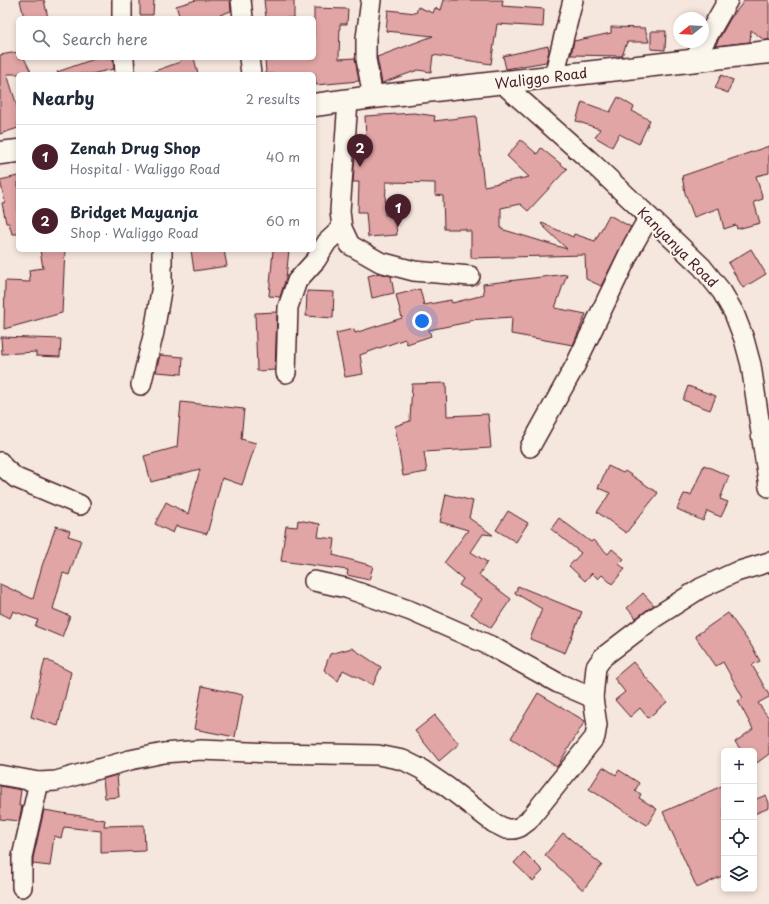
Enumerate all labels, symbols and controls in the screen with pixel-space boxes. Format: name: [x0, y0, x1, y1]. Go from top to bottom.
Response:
north arrow: [673, 12, 709, 48]
search box: [16, 16, 316, 60]
icon: search: [30, 27, 52, 49]
text: Search here: [62, 27, 148, 50]
street label: Waliggo Road: [494, 62, 588, 94]
text: Nearby: [32, 85, 94, 111]
text: 2 results: [246, 89, 300, 108]
pin: 2: [347, 134, 373, 167]
text: Zenah Drug Shop: [70, 136, 201, 159]
text: 1: [42, 147, 48, 166]
text: 40 m: [266, 147, 300, 166]
text: Hospital · Waliggo Road: [70, 159, 220, 178]
pin: 1: [385, 194, 411, 227]
text: Bridget Mayanja: [70, 200, 198, 223]
street label: Kanyanya Road: [633, 202, 723, 292]
text: 2: [40, 211, 50, 230]
text: 60 m: [266, 211, 300, 230]
text: Shop · Waliggo Road: [70, 223, 199, 242]
your location: [412, 311, 432, 331]
map controls: [721, 748, 757, 892]
button: +: [721, 748, 757, 784]
button: −: [721, 784, 757, 820]
button: locate: [721, 820, 757, 856]
button: layers: [721, 856, 757, 892]

